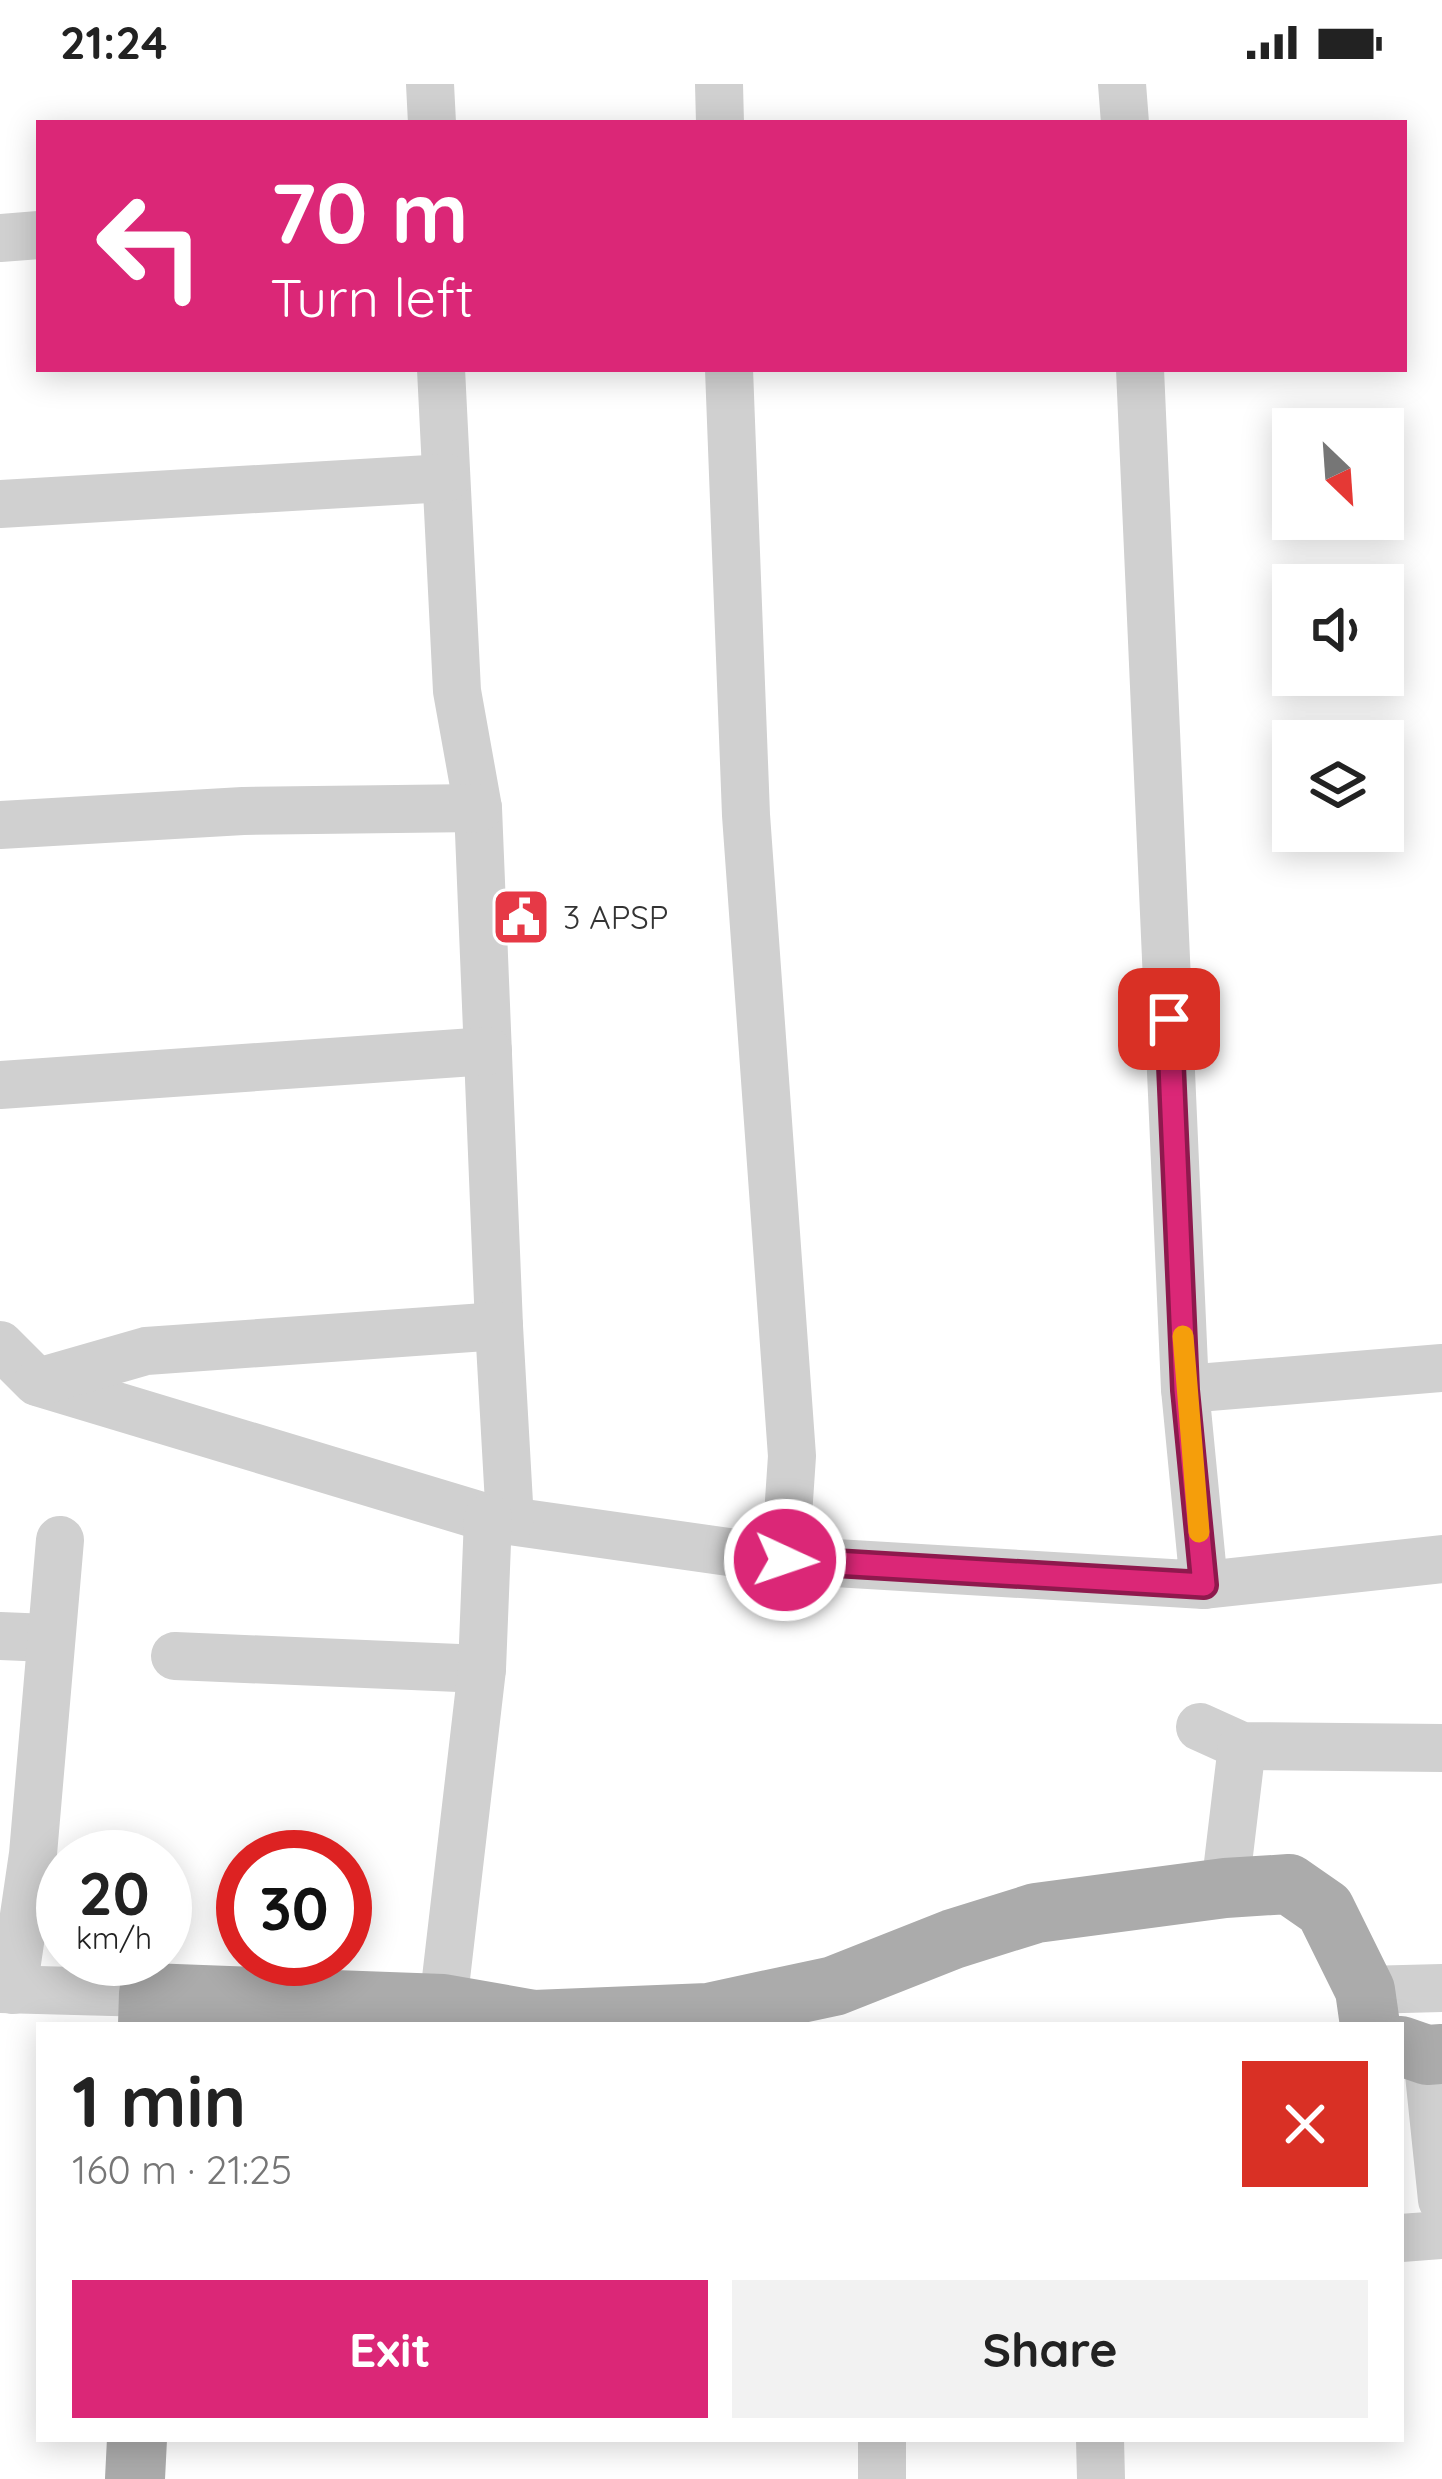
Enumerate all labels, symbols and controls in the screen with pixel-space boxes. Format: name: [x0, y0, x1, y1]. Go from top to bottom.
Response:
text: 21:24: [60, 14, 167, 70]
text: 70 m: [270, 159, 469, 264]
icon: left: [72, 168, 228, 324]
text: Turn left: [270, 263, 474, 331]
north arrow: [1272, 408, 1404, 540]
map controls: [1272, 408, 1404, 852]
button: sound: [1272, 564, 1404, 696]
button: layers: [1272, 720, 1404, 852]
public building icon: 3 APSP: [490, 886, 552, 948]
place label: 3 APSP: [563, 896, 669, 937]
pin: [1118, 968, 1220, 1070]
icon: arrive: [1136, 986, 1202, 1052]
position arrow: [722, 1497, 848, 1623]
speed limit sign: 30: [216, 1830, 372, 1986]
text: 20: [79, 1855, 149, 1930]
text: km/h: [76, 1919, 152, 1957]
text: 1 min: [72, 2055, 246, 2145]
button: close: [1242, 2061, 1368, 2187]
text: 160 m · 21:25: [72, 2145, 292, 2194]
button: Exit: [72, 2280, 708, 2418]
button: Share: [732, 2280, 1368, 2418]

